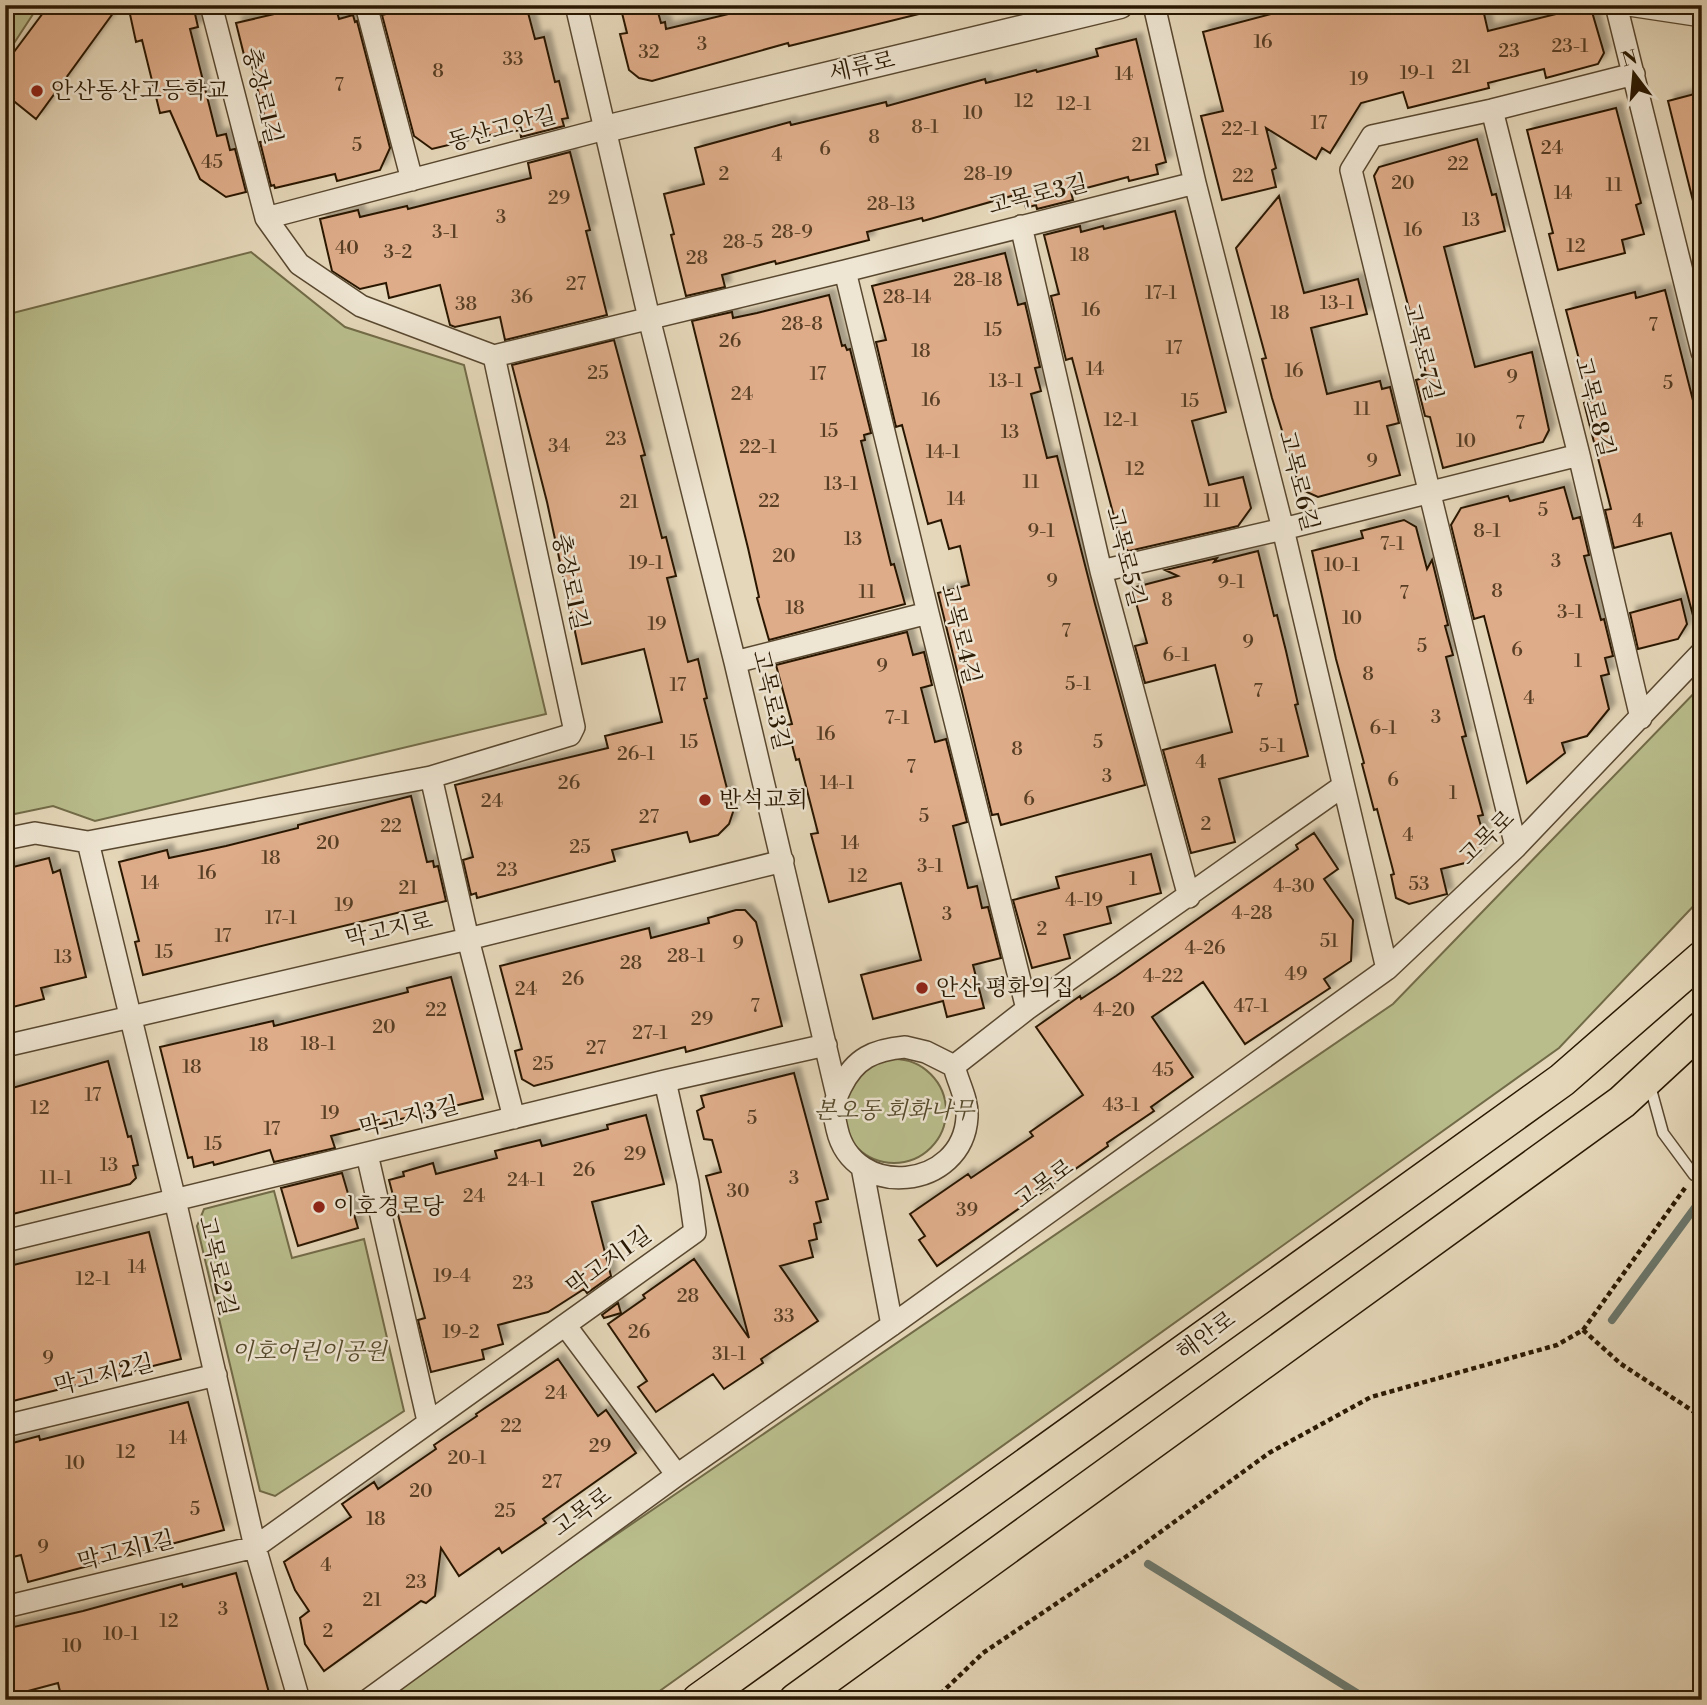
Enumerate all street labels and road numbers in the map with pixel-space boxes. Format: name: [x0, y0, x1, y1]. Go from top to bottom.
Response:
street label: 충장로1길: [236, 45, 288, 147]
street label: 세류로: [826, 46, 898, 88]
street label: 동산고안길: [445, 101, 559, 157]
street label: 고목로3길: [985, 169, 1091, 221]
street label: 고목로7길: [1396, 300, 1448, 404]
street label: 고목로8길: [1568, 354, 1620, 460]
street label: 고목로6길: [1272, 428, 1324, 534]
street label: 고목로5길: [1099, 504, 1151, 610]
street label: 충장로1길: [546, 531, 594, 633]
street label: 고목로4길: [934, 581, 986, 687]
street label: 고목로3길: [746, 647, 796, 753]
street label: 고목로: [1453, 805, 1521, 871]
street label: 막고지로: [343, 906, 435, 954]
street label: 막고지3길: [356, 1091, 462, 1143]
street label: 고목로: [1009, 1153, 1079, 1215]
street label: 고목로2길: [192, 1213, 242, 1319]
street label: 막고지1길: [561, 1221, 657, 1301]
street label: 해안로: [1171, 1305, 1241, 1367]
street label: 막고지2길: [51, 1349, 157, 1401]
street label: 고목로: [547, 1481, 617, 1543]
street label: 막고지1길: [75, 1525, 177, 1577]

